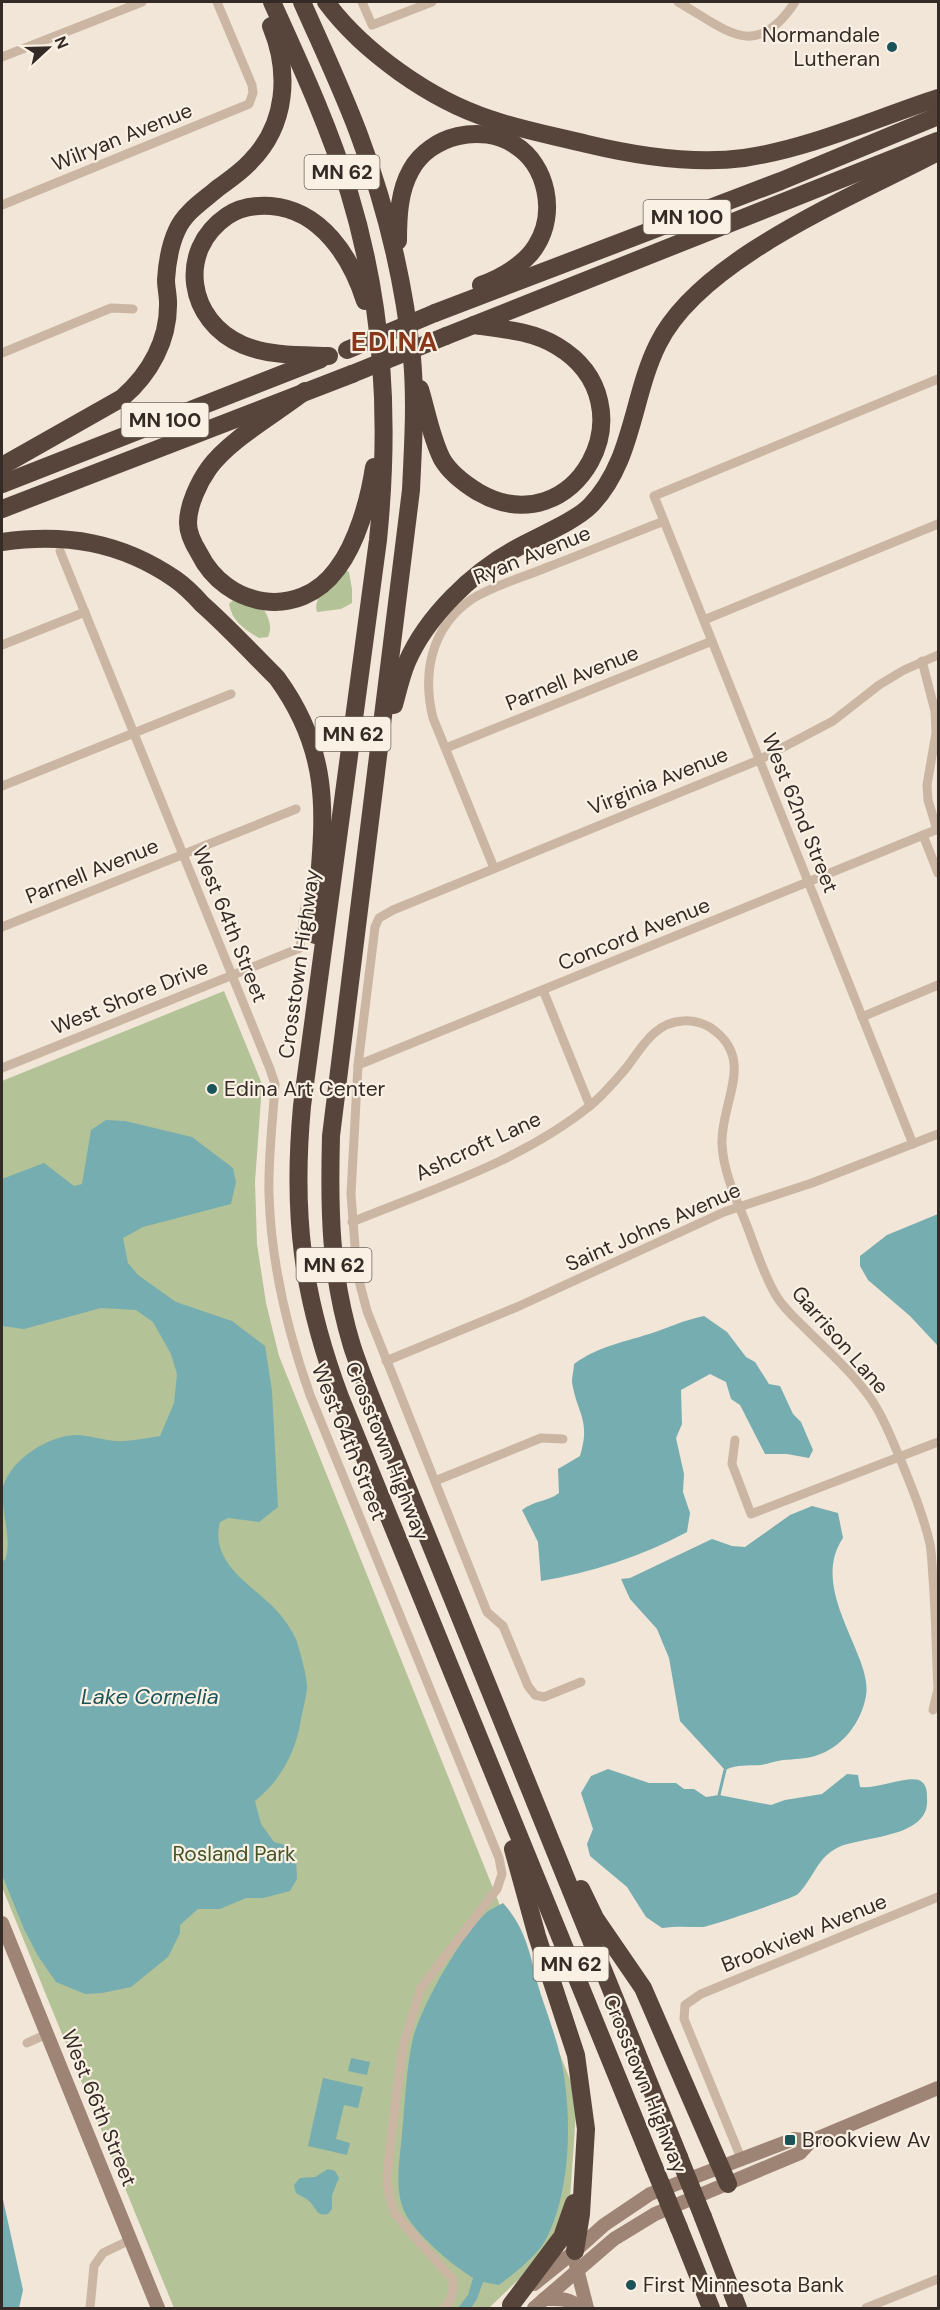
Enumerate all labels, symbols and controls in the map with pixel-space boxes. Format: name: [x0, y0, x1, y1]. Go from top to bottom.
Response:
north arrow: [18, 18, 78, 78]
place label: Normandale Lutheran: [762, 21, 880, 73]
text: N: [50, 33, 73, 52]
marker: Normandale Lutheran: [885, 40, 899, 54]
street label: Wilryan Avenue: [48, 96, 197, 178]
road number: MN 62: [304, 155, 380, 189]
road number: MN 100: [644, 200, 730, 234]
district label: EDINA: [351, 324, 439, 359]
road number: MN 100: [122, 403, 208, 437]
street label: Ryan Avenue: [469, 519, 595, 591]
street label: Parnell Avenue: [501, 639, 643, 717]
road number: MN 62: [316, 717, 391, 751]
street label: West 62nd Street: [755, 729, 845, 897]
street label: Virginia Avenue: [584, 740, 732, 822]
street label: Parnell Avenue: [21, 832, 163, 910]
street label: West 64th Street: [186, 842, 274, 1006]
street label: Crosstown Highway: [272, 867, 326, 1060]
street label: Concord Avenue: [554, 891, 714, 977]
street label: West Shore Drive: [48, 953, 212, 1041]
place label: Edina Art Center: [224, 1075, 386, 1103]
marker: Edina Art Center: [205, 1082, 219, 1096]
street label: Ashcroft Lane: [411, 1105, 546, 1187]
street label: Saint Johns Avenue: [561, 1176, 745, 1278]
road number: MN 62: [296, 1248, 372, 1282]
street label: Garrison Lane: [785, 1280, 895, 1400]
street label: Crosstown Highway: [338, 1357, 436, 1545]
street label: West 64th Street: [305, 1360, 393, 1524]
water label: Lake Cornelia: [81, 1682, 219, 1711]
park label: Rosland Park: [172, 1840, 296, 1868]
street label: Brookview Avenue: [717, 1887, 891, 1979]
road number: MN 62: [534, 1947, 608, 1981]
street label: Crosstown Highway: [596, 1990, 694, 2178]
street label: West 66th Street: [55, 2025, 143, 2191]
place label: Brookview Av: [802, 2126, 931, 2154]
marker: Brookview Av: [783, 2133, 797, 2147]
place label: First Minnesota Bank: [643, 2271, 845, 2299]
marker: First Minnesota Bank: [624, 2278, 638, 2292]

